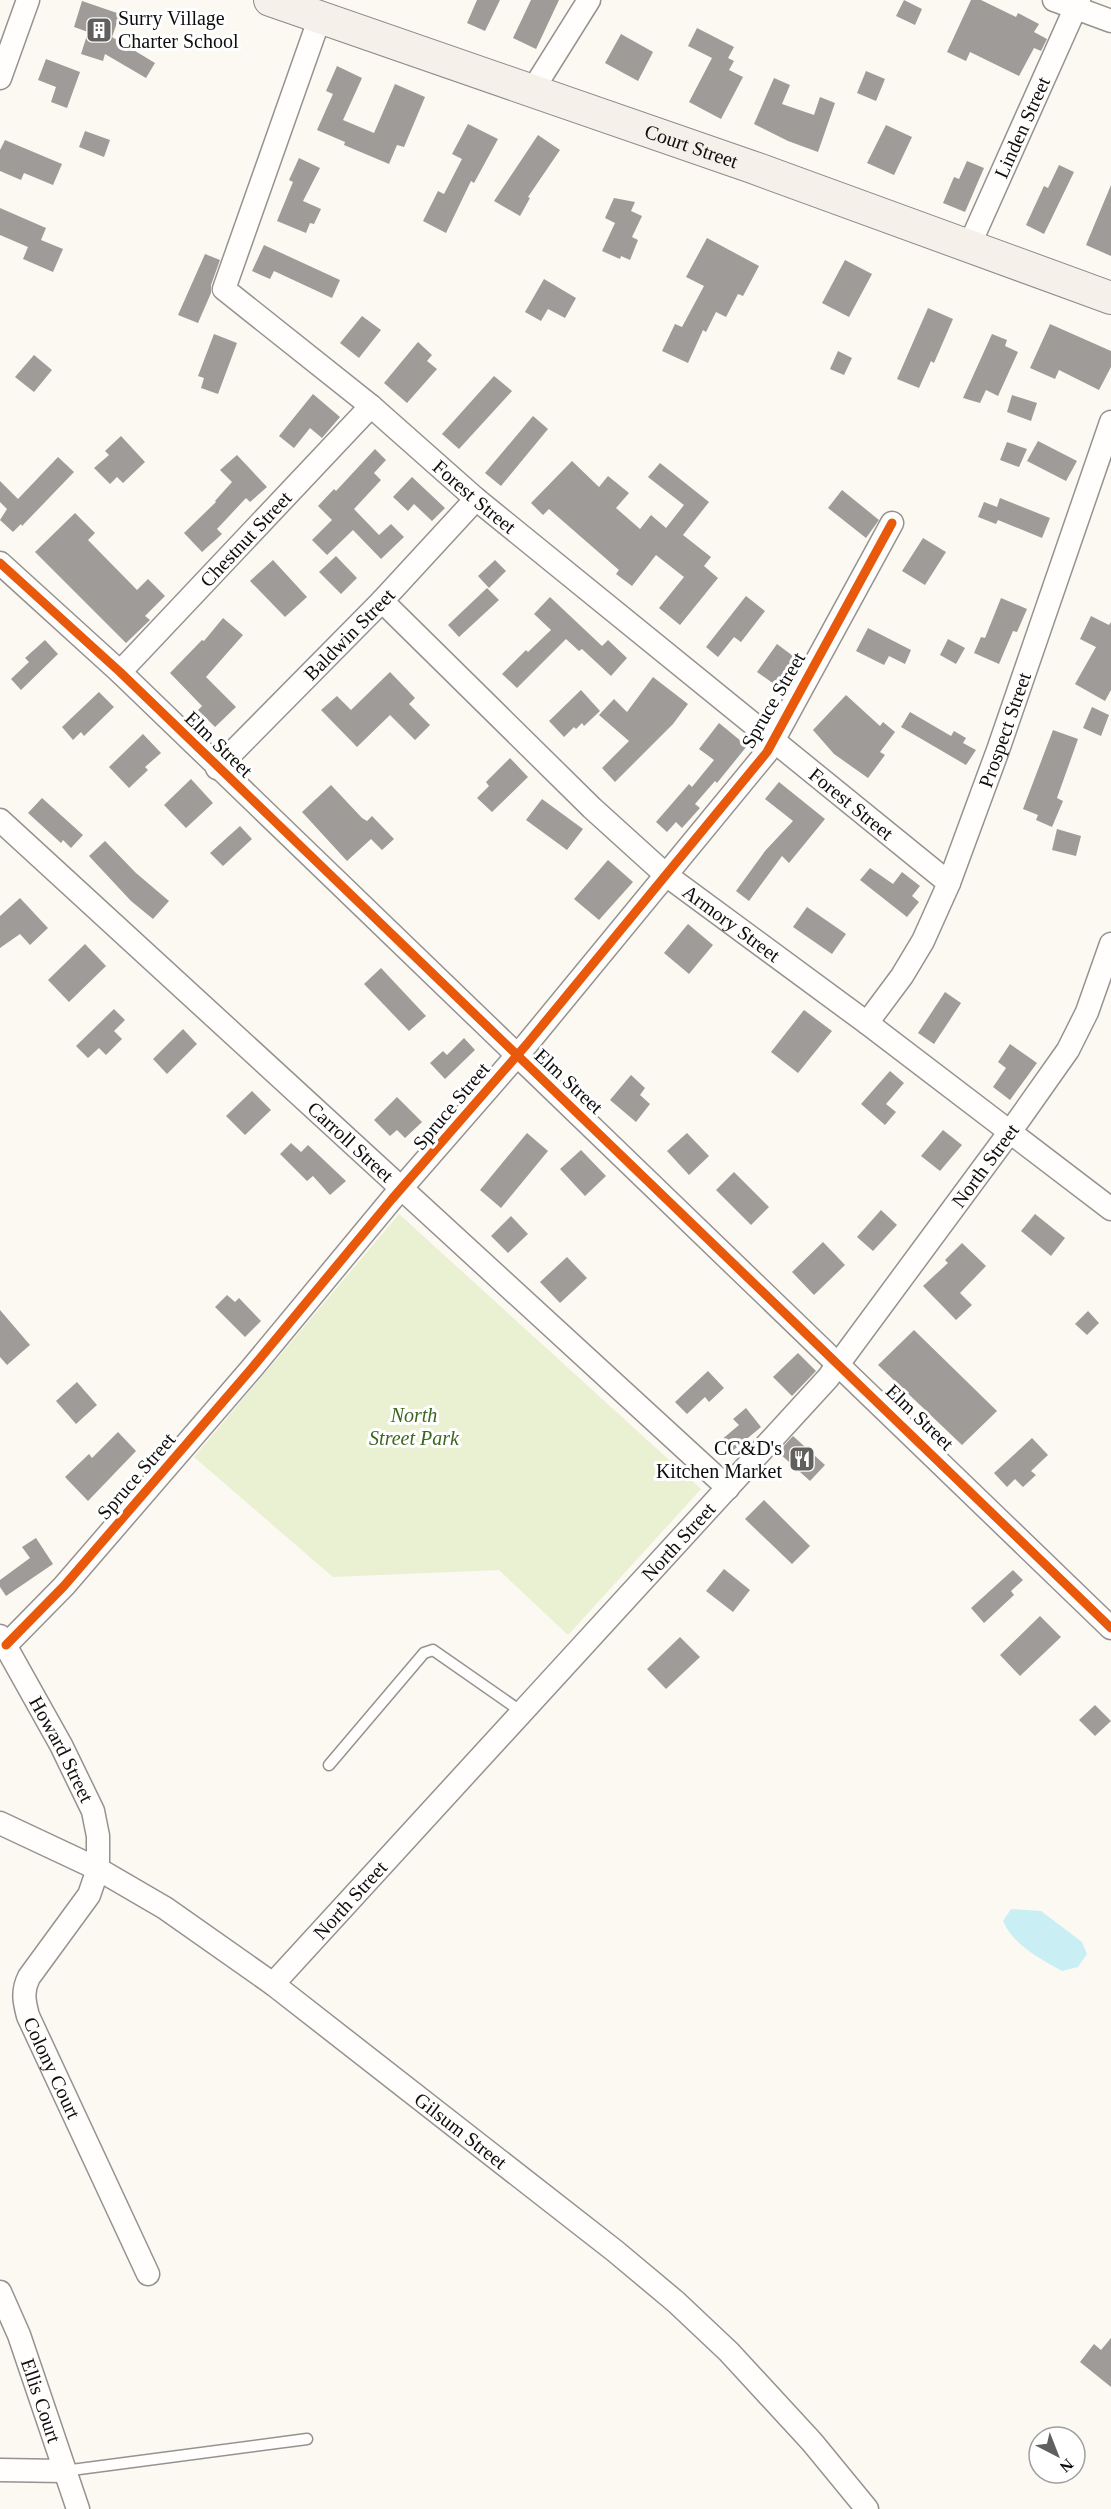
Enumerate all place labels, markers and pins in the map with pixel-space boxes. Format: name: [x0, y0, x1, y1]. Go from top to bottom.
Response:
place label: Surry Village Charter School: [118, 7, 239, 52]
building icon: Surry Village Charter School: [84, 15, 114, 45]
place label: CC&D's Kitchen Market: [656, 1437, 782, 1482]
restaurant icon: CC&D's Kitchen Market: [787, 1444, 817, 1474]

